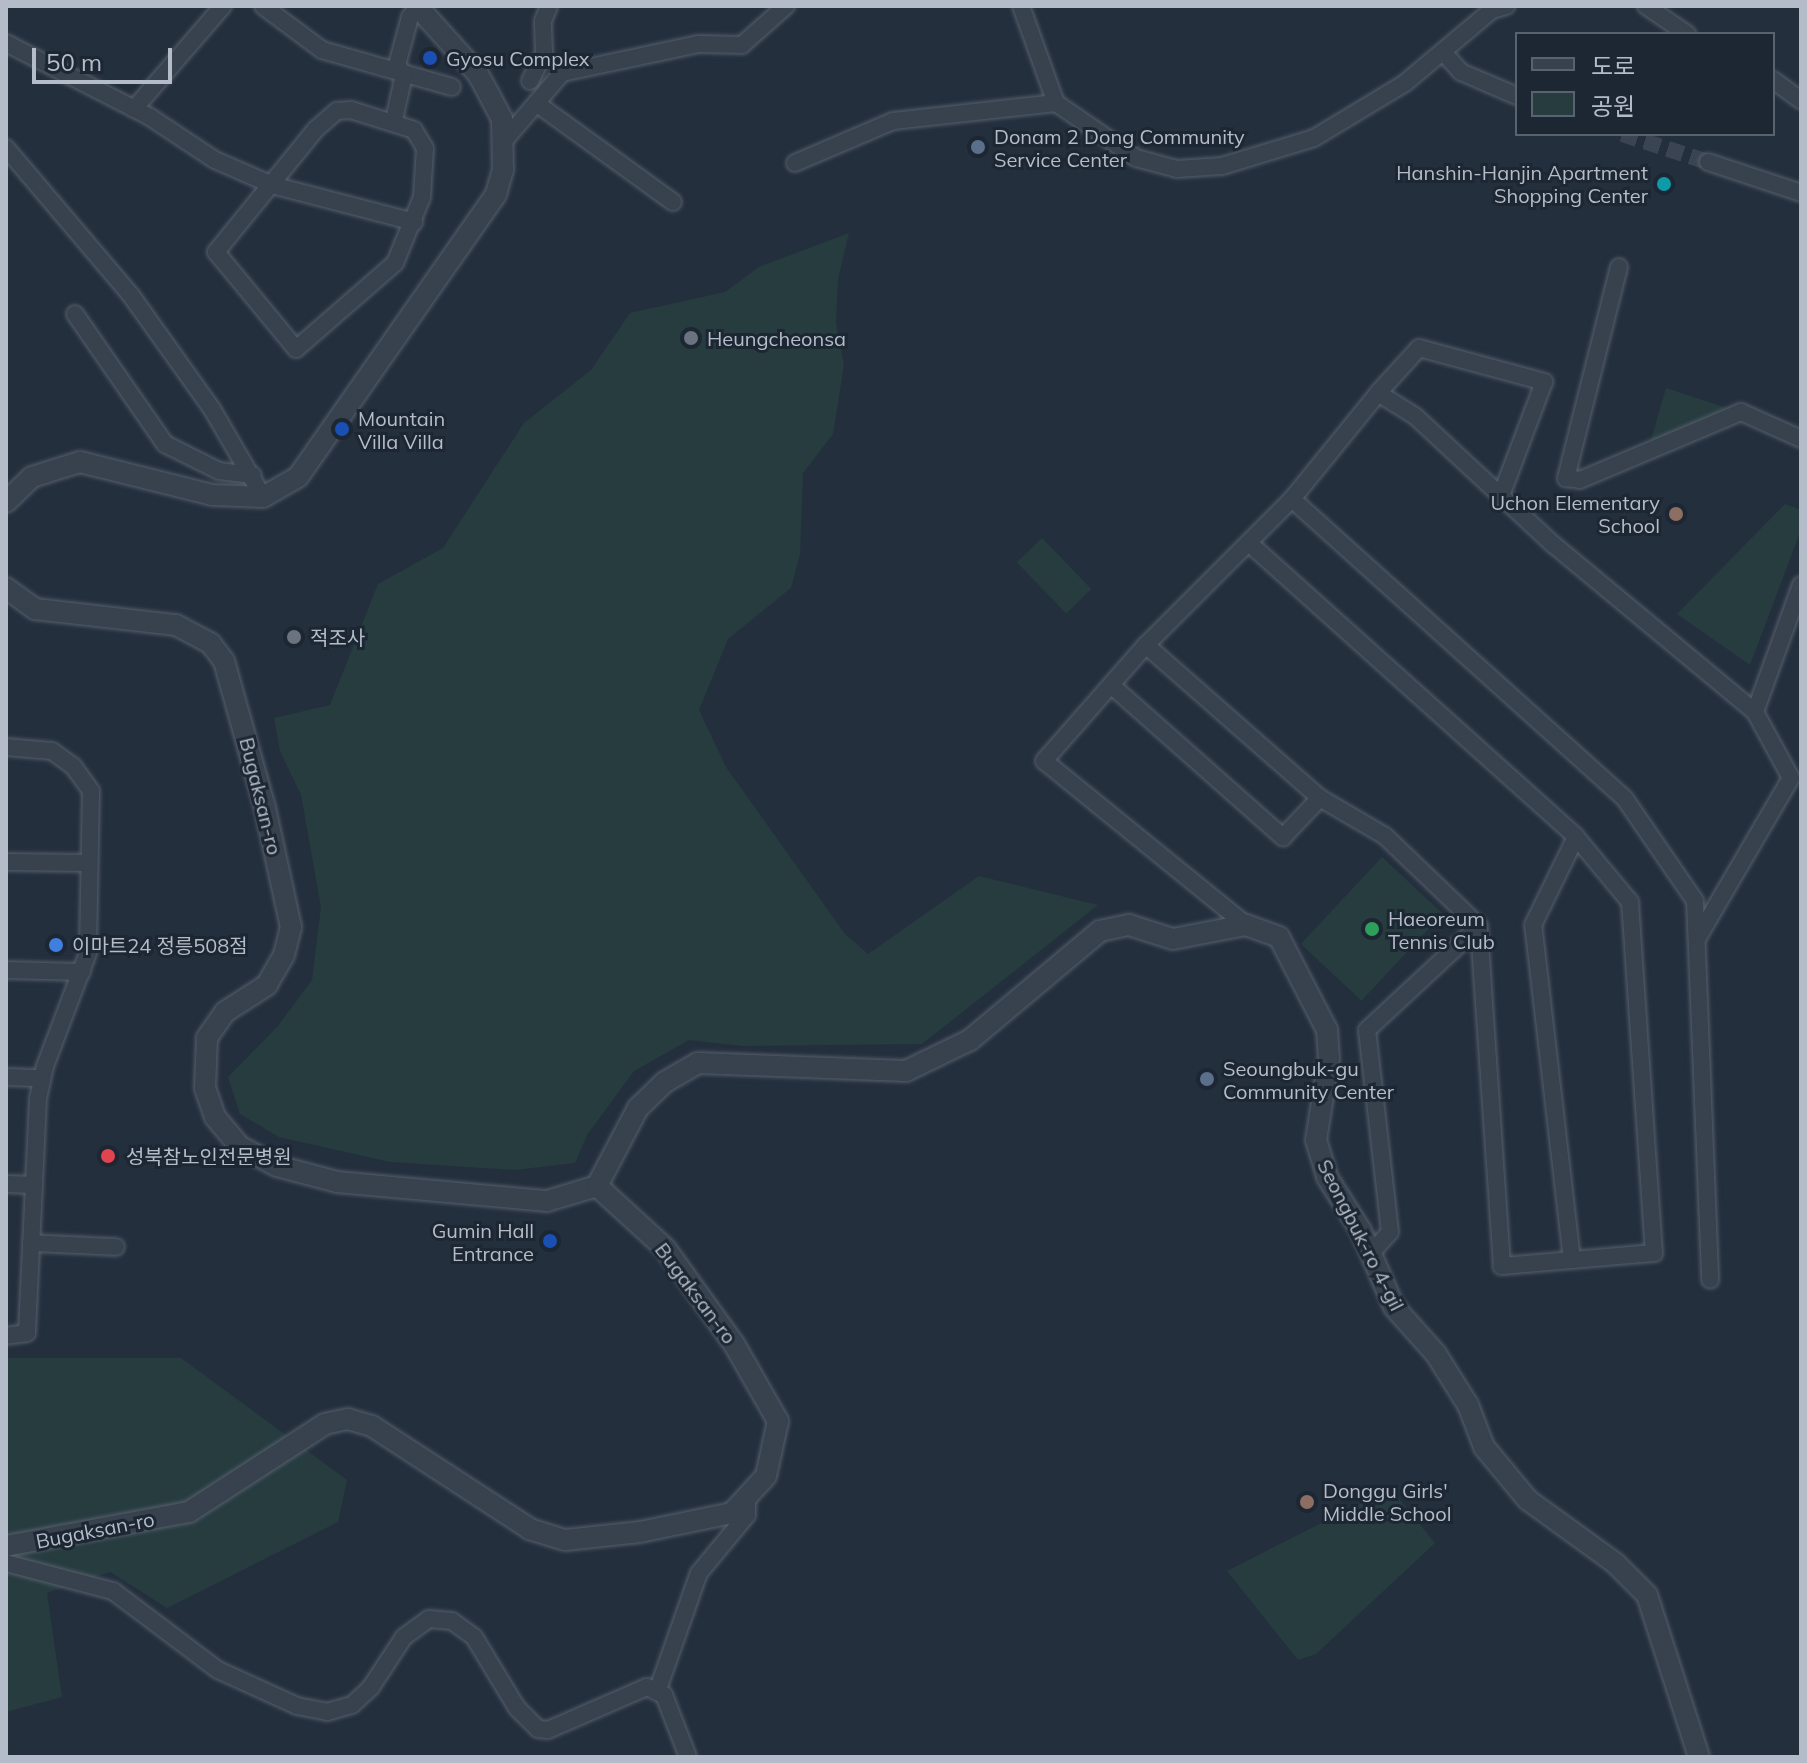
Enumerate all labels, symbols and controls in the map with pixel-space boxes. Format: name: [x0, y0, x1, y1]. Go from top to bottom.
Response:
scale bar: [36, 32, 176, 82]
legend: [1515, 32, 1775, 136]
place label: Gyosu Complex: [446, 46, 589, 70]
text: 50 m: [46, 47, 102, 77]
marker: Gyosu Complex: [421, 49, 439, 67]
text: 도로: [1591, 51, 1635, 81]
text: 공원: [1591, 91, 1635, 121]
place label: Donam 2 Dong Community Service Center: [994, 124, 1245, 171]
marker: Donam 2 Dong Community Service Center: [969, 138, 987, 156]
place label: Hanshin-Hanjin Apartment Shopping Center: [1396, 160, 1648, 207]
marker: Hanshin-Hanjin Apartment Shopping Center: [1655, 175, 1673, 193]
place label: Heungcheonsa: [707, 326, 846, 350]
marker: Heungcheonsa: [682, 329, 700, 347]
place label: Mountain Villa Villa: [358, 406, 445, 453]
marker: Mountain Villa Villa: [333, 420, 351, 438]
place label: Uchon Elementary School: [1490, 490, 1660, 537]
marker: Uchon Elementary School: [1667, 505, 1685, 523]
place label: 적조사: [310, 625, 365, 649]
marker: 적조사: [285, 628, 303, 646]
street label: Bugaksan-ro: [235, 735, 287, 857]
place label: Haeoreum Tennis Club: [1388, 906, 1495, 953]
marker: Haeoreum Tennis Club: [1363, 920, 1381, 938]
place label: 이마트24 정릉508점: [72, 933, 248, 957]
marker: 이마트24 정릉508점: [47, 936, 65, 954]
place label: Seoungbuk-gu Community Center: [1223, 1056, 1394, 1103]
marker: Seoungbuk-gu Community Center: [1198, 1070, 1216, 1088]
place label: 성북참노인전문병원: [126, 1144, 292, 1168]
marker: 성북참노인전문병원: [97, 1145, 119, 1167]
street label: Seongbuk-ro 4-gil: [1312, 1155, 1410, 1315]
place label: Gumin Hall Entrance: [432, 1218, 534, 1265]
marker: Gumin Hall Entrance: [541, 1232, 559, 1250]
street label: Bugaksan-ro: [650, 1238, 742, 1348]
place label: Donggu Girls' Middle School: [1323, 1478, 1451, 1525]
marker: Donggu Girls' Middle School: [1298, 1493, 1316, 1511]
street label: Bugaksan-ro: [34, 1507, 156, 1553]

